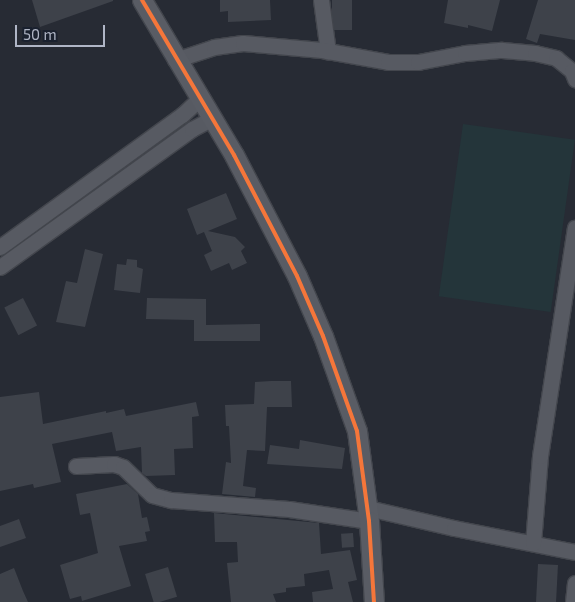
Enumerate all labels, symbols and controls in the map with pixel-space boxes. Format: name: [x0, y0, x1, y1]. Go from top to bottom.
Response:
scale bar: [18, 15, 108, 47]
text: 50 m: [23, 25, 57, 43]

